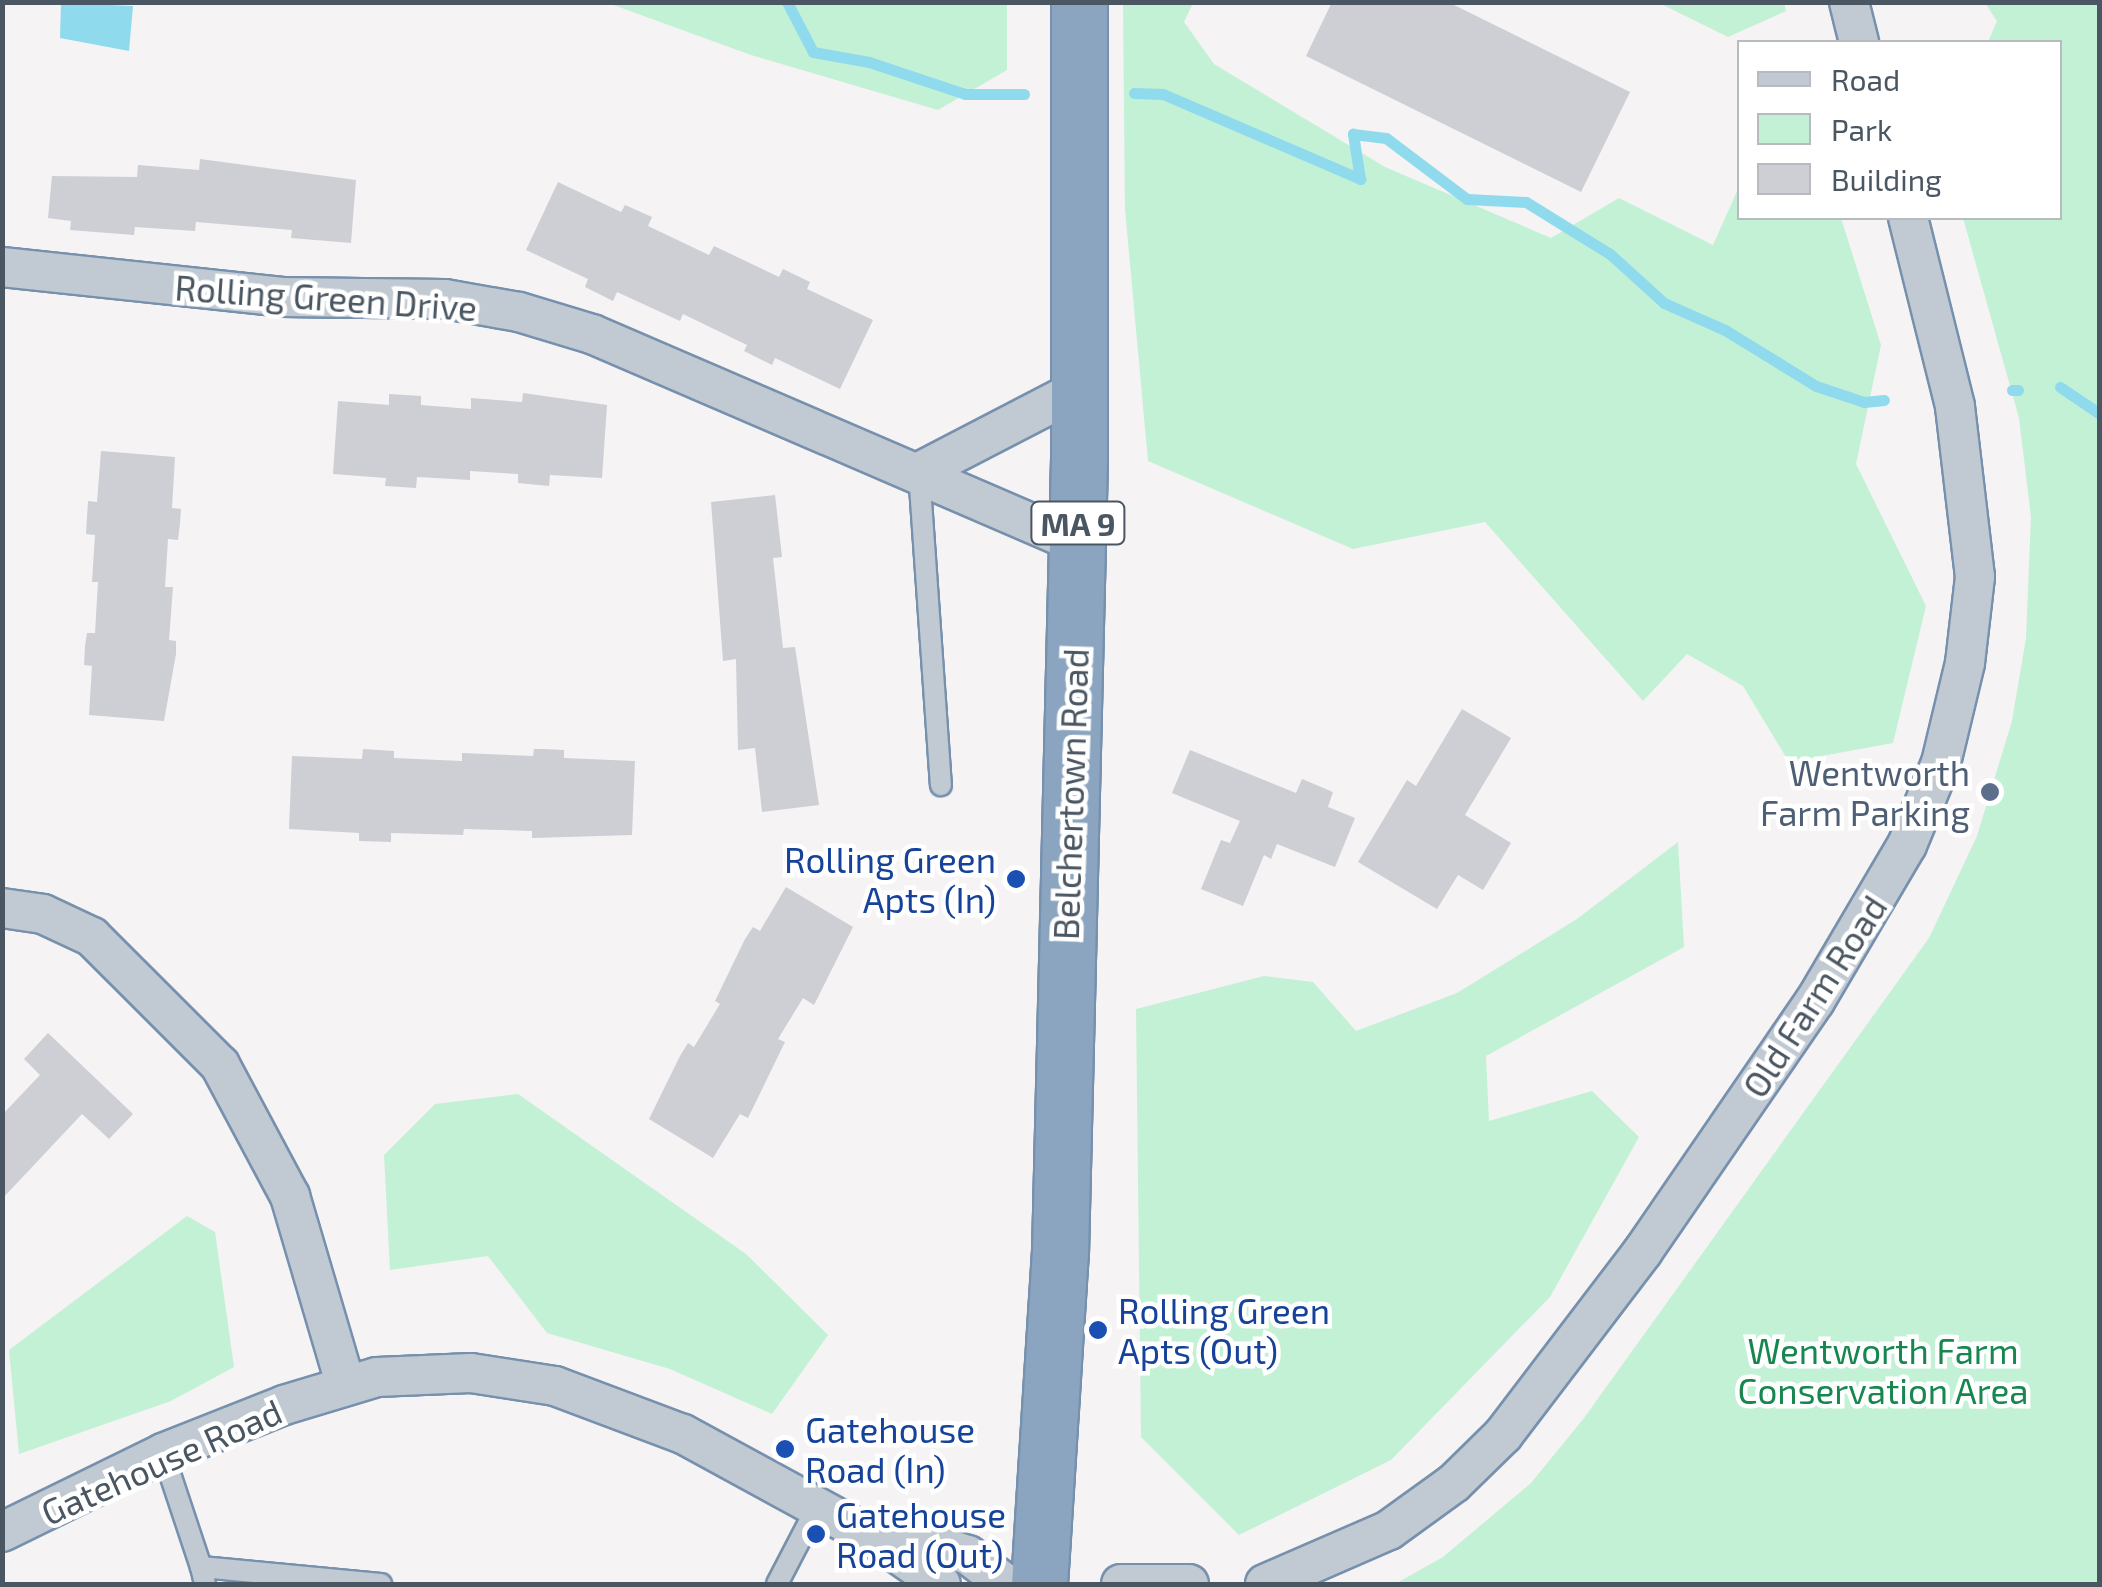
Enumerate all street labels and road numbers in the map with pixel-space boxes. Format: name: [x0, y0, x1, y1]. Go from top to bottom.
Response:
street label: Rolling Green Drive: [173, 265, 479, 329]
road number: MA 9: [1028, 496, 1128, 550]
street label: Belchertown Road: [1044, 647, 1096, 941]
street label: Old Farm Road: [1733, 887, 1895, 1105]
street label: Gatehouse Road: [34, 1389, 288, 1533]

